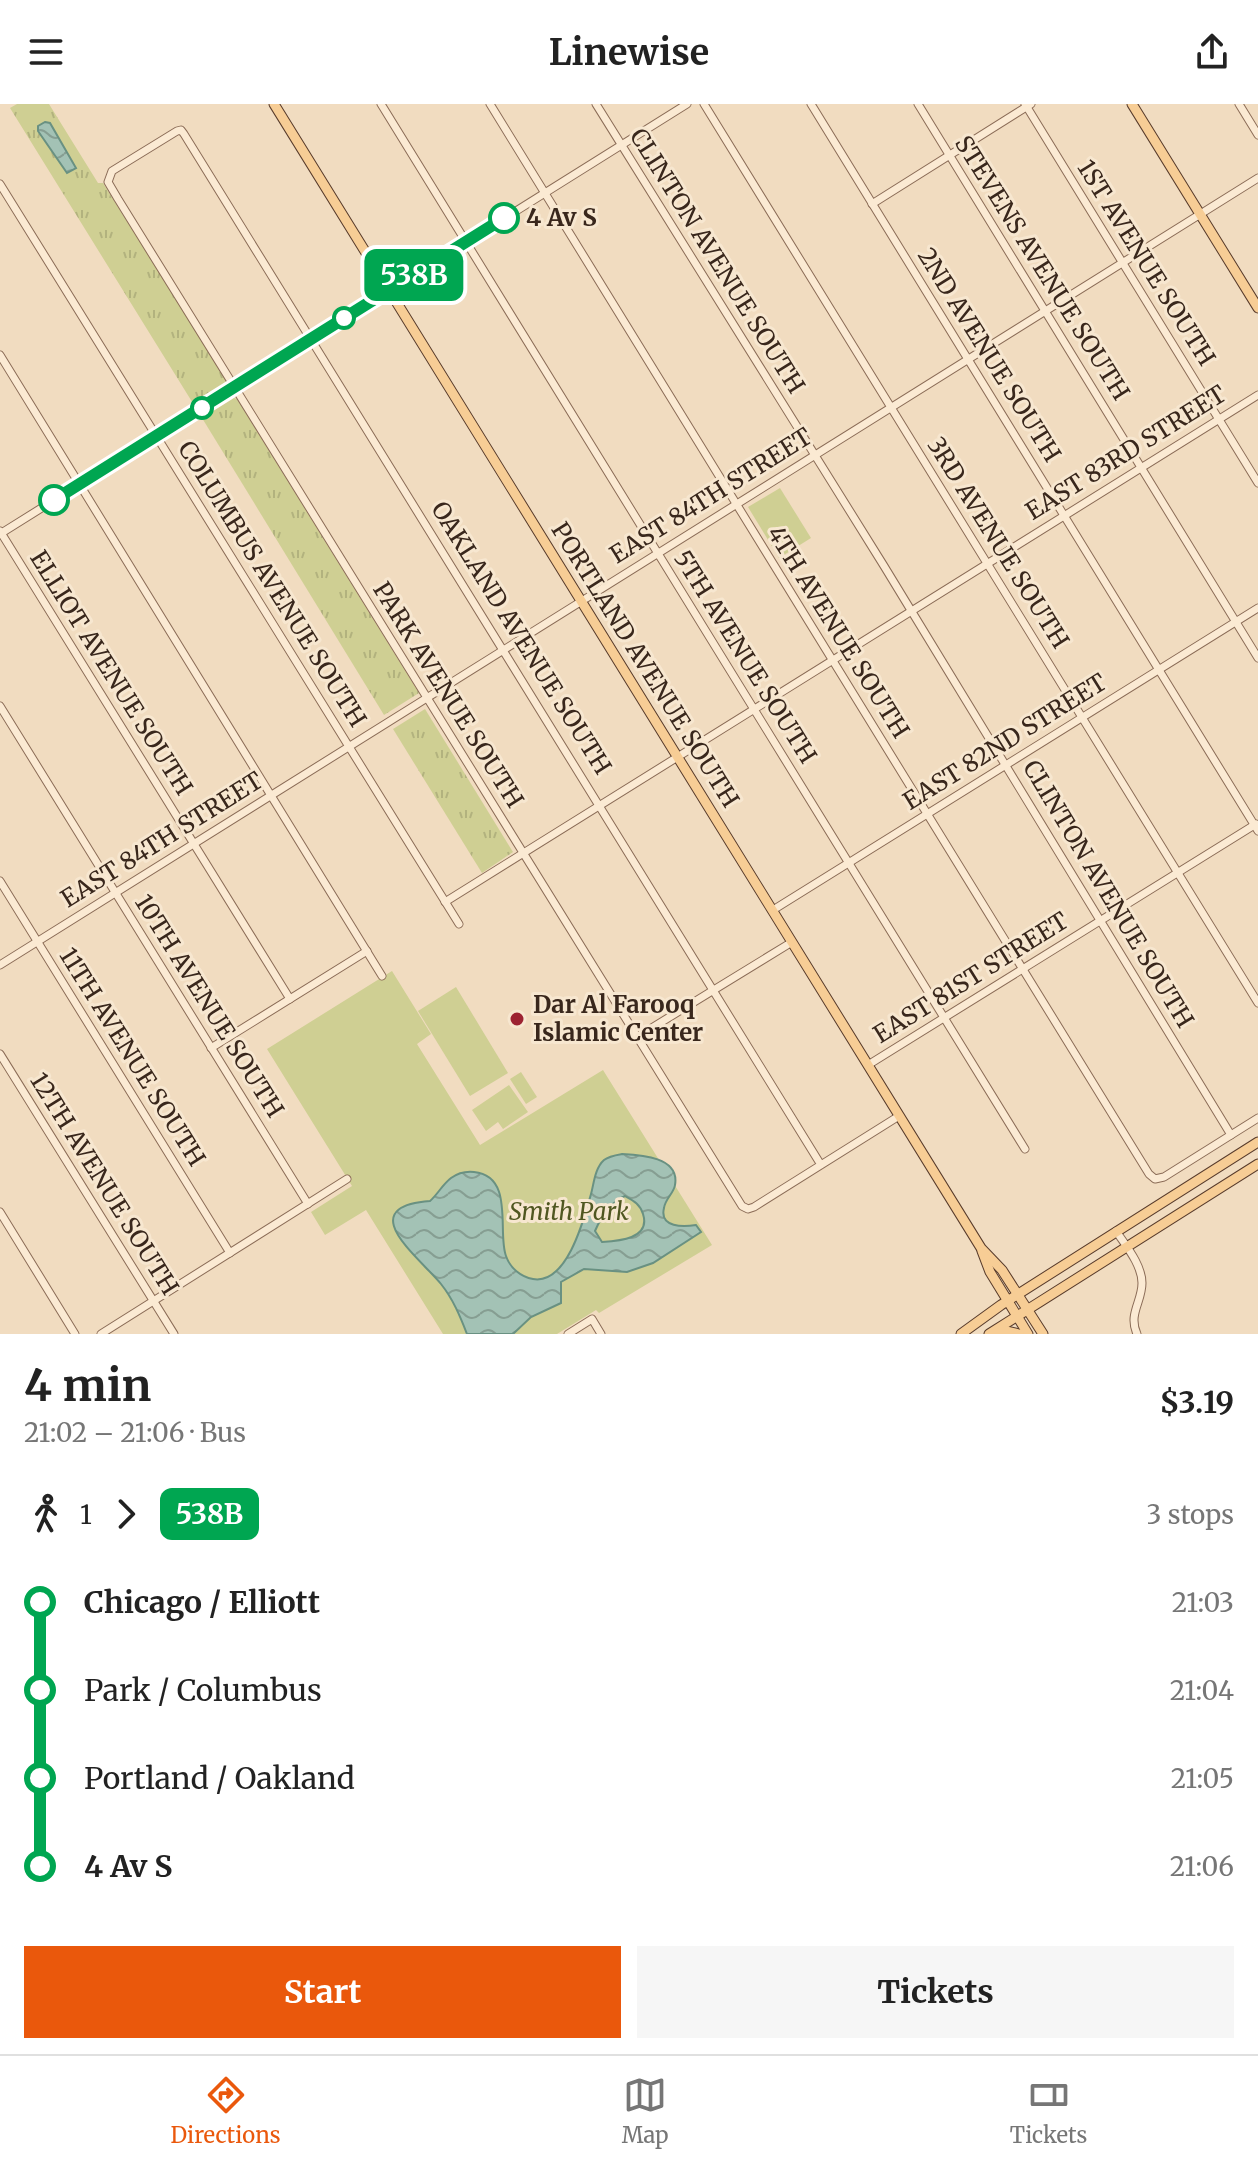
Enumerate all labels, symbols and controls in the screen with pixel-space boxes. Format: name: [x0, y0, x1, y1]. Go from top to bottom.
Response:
icon: menu: [24, 30, 68, 74]
text: Linewise: [549, 30, 709, 75]
icon: share: [1190, 30, 1234, 74]
street label: CLINTON AVENUE SOUTH: [623, 123, 812, 399]
street label: STEVENS AVENUE SOUTH: [948, 130, 1137, 406]
street label: 1ST AVENUE SOUTH: [1070, 154, 1222, 371]
place label: 4 Av S: [526, 202, 597, 233]
marker: 4 Av S: [489, 203, 519, 233]
street label: 2ND AVENUE SOUTH: [911, 242, 1068, 468]
line badge: 538B: [358, 249, 470, 301]
text: 538B: [380, 257, 448, 293]
unlabelled marker: [333, 307, 355, 329]
street label: EAST 83RD STREET: [1020, 378, 1232, 527]
unlabelled marker: [191, 397, 213, 419]
street label: EAST 84TH STREET: [604, 421, 818, 570]
street label: 3RD AVENUE SOUTH: [921, 431, 1076, 654]
street label: COLUMBUS AVENUE SOUTH: [171, 435, 373, 733]
unlabelled marker: [39, 485, 69, 515]
street label: OAKLAND AVENUE SOUTH: [424, 495, 618, 780]
street label: PORTLAND AVENUE SOUTH: [545, 516, 746, 813]
street label: 4TH AVENUE SOUTH: [760, 520, 916, 744]
street label: 5TH AVENUE SOUTH: [667, 544, 824, 769]
street label: ELLIOT AVENUE SOUTH: [23, 545, 200, 801]
street label: PARK AVENUE SOUTH: [366, 576, 531, 813]
street label: EAST 82ND STREET: [897, 666, 1112, 817]
street label: CLINTON AVENUE SOUTH: [1016, 754, 1201, 1033]
street label: EAST 84TH STREET: [55, 765, 269, 914]
street label: 10TH AVENUE SOUTH: [128, 888, 291, 1123]
street label: EAST 81ST STREET: [868, 905, 1074, 1050]
street label: 11TH AVENUE SOUTH: [53, 942, 212, 1172]
place label: Dar Al Farooq Islamic Center: [533, 989, 703, 1048]
marker: Dar Al Farooq Islamic Center: [508, 1010, 526, 1028]
street label: 12TH AVENUE SOUTH: [23, 1067, 186, 1301]
park label: Smith Park: [509, 1196, 629, 1227]
text: 4 min: [24, 1358, 151, 1413]
text: $3.19: [1160, 1383, 1234, 1421]
text: 21:02 – 21:06 · Bus: [24, 1416, 246, 1449]
icon: walk: [24, 1492, 68, 1536]
icon: forward: [104, 1492, 148, 1536]
text: 538B: [176, 1496, 243, 1532]
text: 1: [80, 1498, 92, 1531]
text: 3 stops: [1147, 1498, 1234, 1531]
text: Chicago / Elliott: [84, 1583, 320, 1621]
text: 21:03: [1172, 1586, 1234, 1619]
text: Park / Columbus: [84, 1671, 322, 1709]
text: 21:04: [1170, 1674, 1234, 1707]
text: Portland / Oakland: [84, 1759, 355, 1797]
text: 21:05: [1171, 1762, 1234, 1795]
text: 4 Av S: [84, 1847, 172, 1885]
text: 21:06: [1170, 1850, 1234, 1883]
button: Start: [24, 1946, 621, 2038]
button: Tickets: [637, 1946, 1234, 2038]
tab: Directions: [171, 2073, 281, 2149]
tab: Map: [622, 2073, 669, 2149]
tab: Tickets: [1010, 2073, 1087, 2149]

